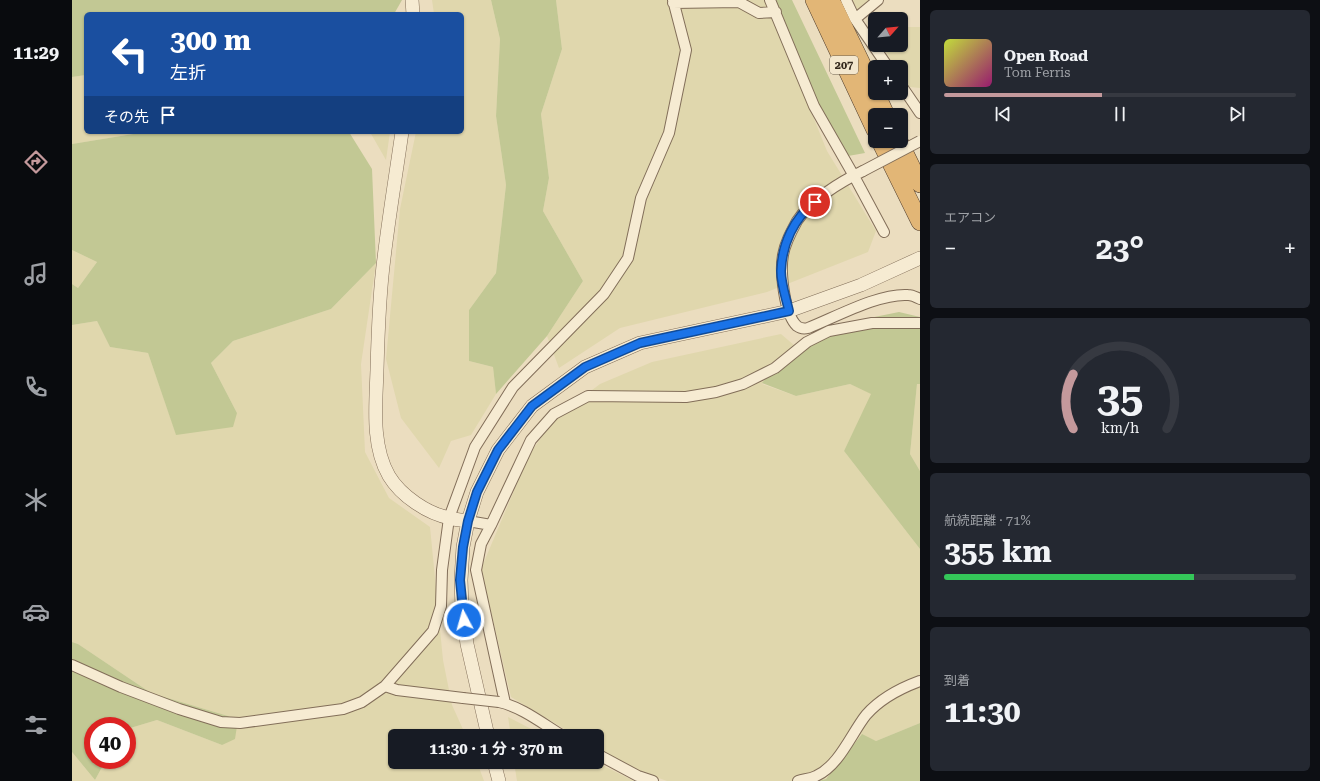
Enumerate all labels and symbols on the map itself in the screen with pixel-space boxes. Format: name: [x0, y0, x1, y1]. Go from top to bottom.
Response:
north arrow: [868, 12, 908, 52]
road number: 207: [830, 56, 858, 74]
pin: [798, 185, 832, 219]
position arrow: [443, 599, 485, 641]
speed limit sign: 40: [84, 717, 136, 769]

